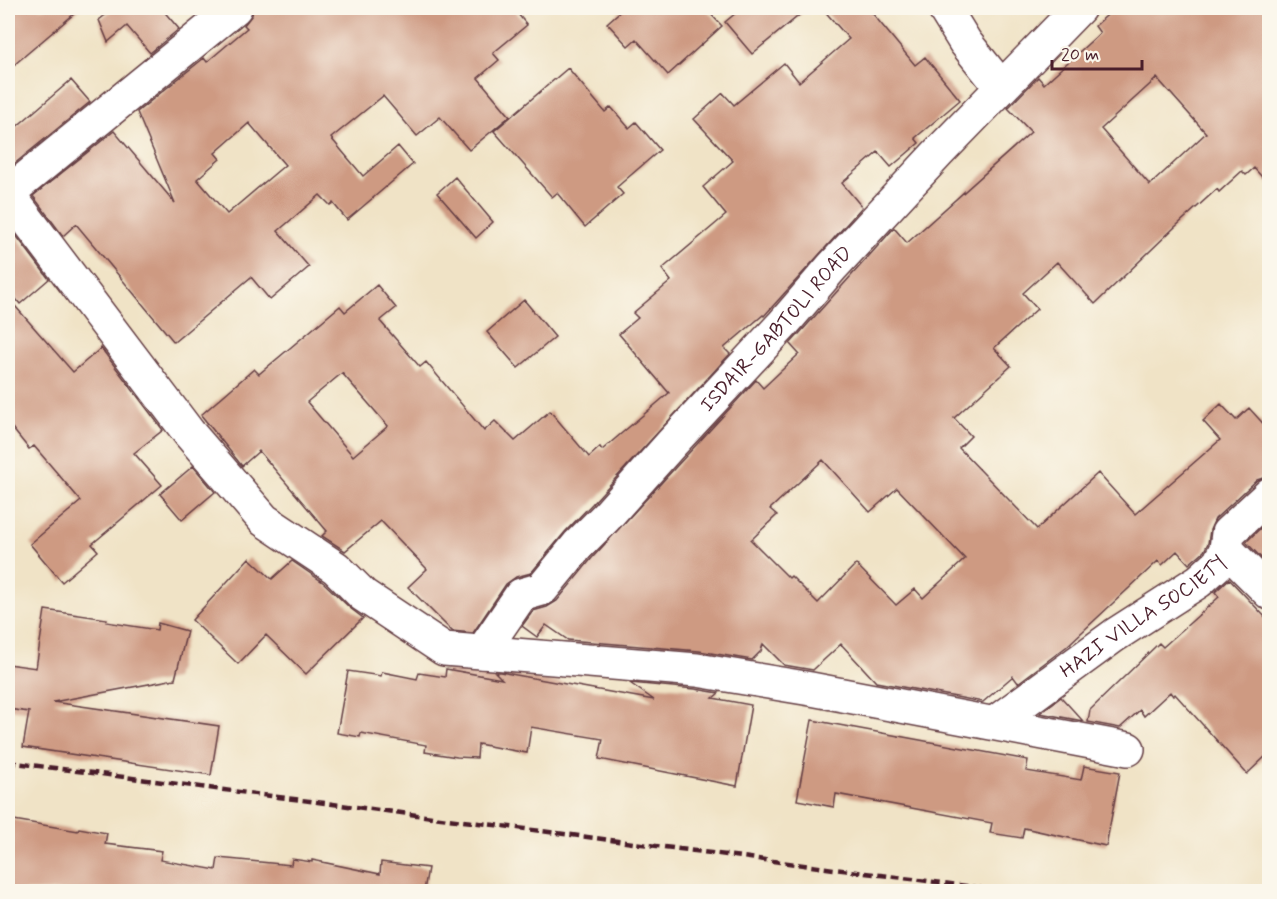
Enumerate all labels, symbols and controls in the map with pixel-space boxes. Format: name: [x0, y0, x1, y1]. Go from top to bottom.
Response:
scale bar: [1052, 33, 1142, 71]
text: 20 m: [1061, 43, 1099, 67]
street label: ISDAIR-GABTOLI ROAD: [694, 240, 858, 418]
street label: HAZI VILLA SOCIETY: [1055, 550, 1234, 684]

